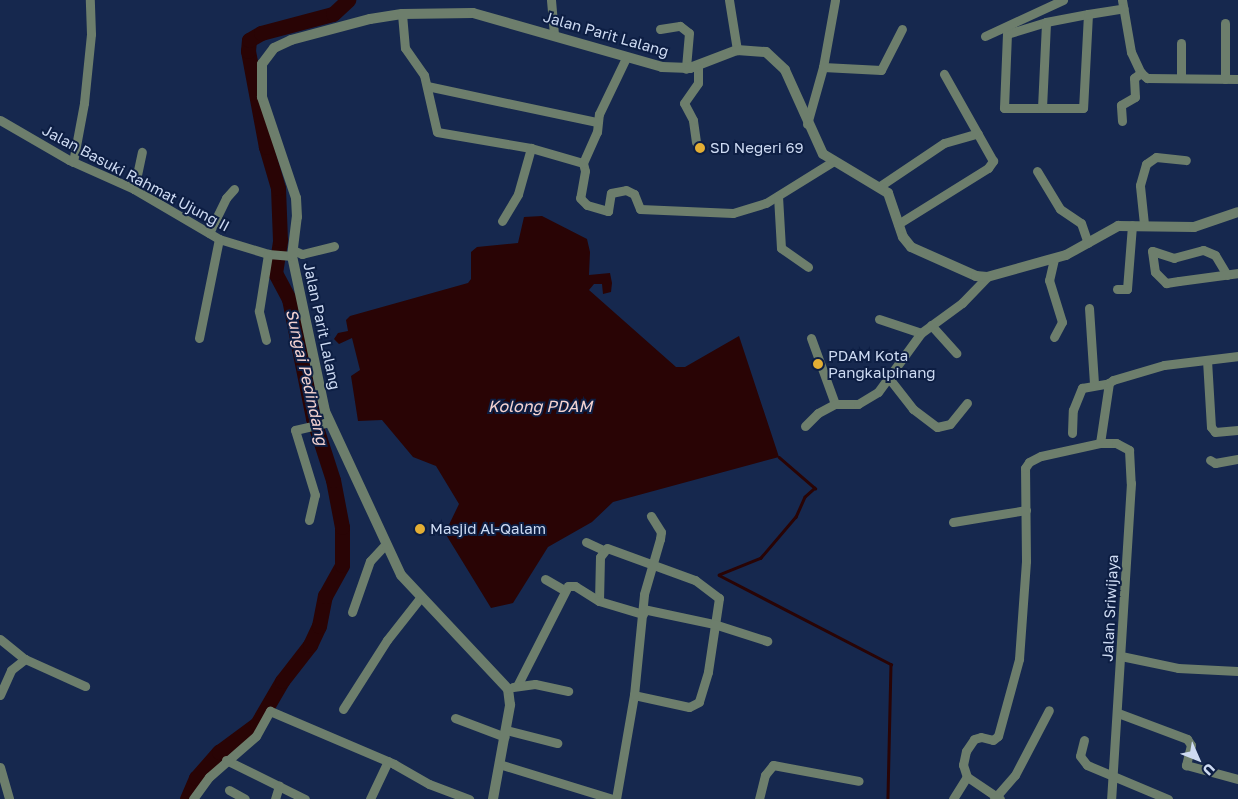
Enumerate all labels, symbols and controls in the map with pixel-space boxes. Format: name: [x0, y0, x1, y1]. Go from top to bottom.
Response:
street label: Jalan Parit Lalang: [541, 7, 671, 61]
street label: Jalan Basuki Rahmat Ujung II: [39, 121, 233, 235]
place label: SD Negeri 69: [710, 139, 804, 157]
marker: SD Negeri 69: [694, 142, 706, 154]
street label: Jalan Parit Lalang: [300, 261, 344, 391]
water label: Sungai Pedindang: [282, 307, 332, 447]
place label: PDAM Kota Pangkalpinang: [828, 346, 936, 381]
marker: PDAM Kota Pangkalpinang: [812, 358, 824, 370]
water label: Kolong PDAM: [488, 396, 592, 416]
place label: Masjid Al-Qalam: [430, 520, 546, 538]
marker: Masjid Al-Qalam: [414, 523, 426, 535]
street label: Jalan Sriwijaya: [1098, 554, 1122, 662]
north arrow: [1173, 734, 1223, 784]
text: U: [1199, 760, 1219, 779]

